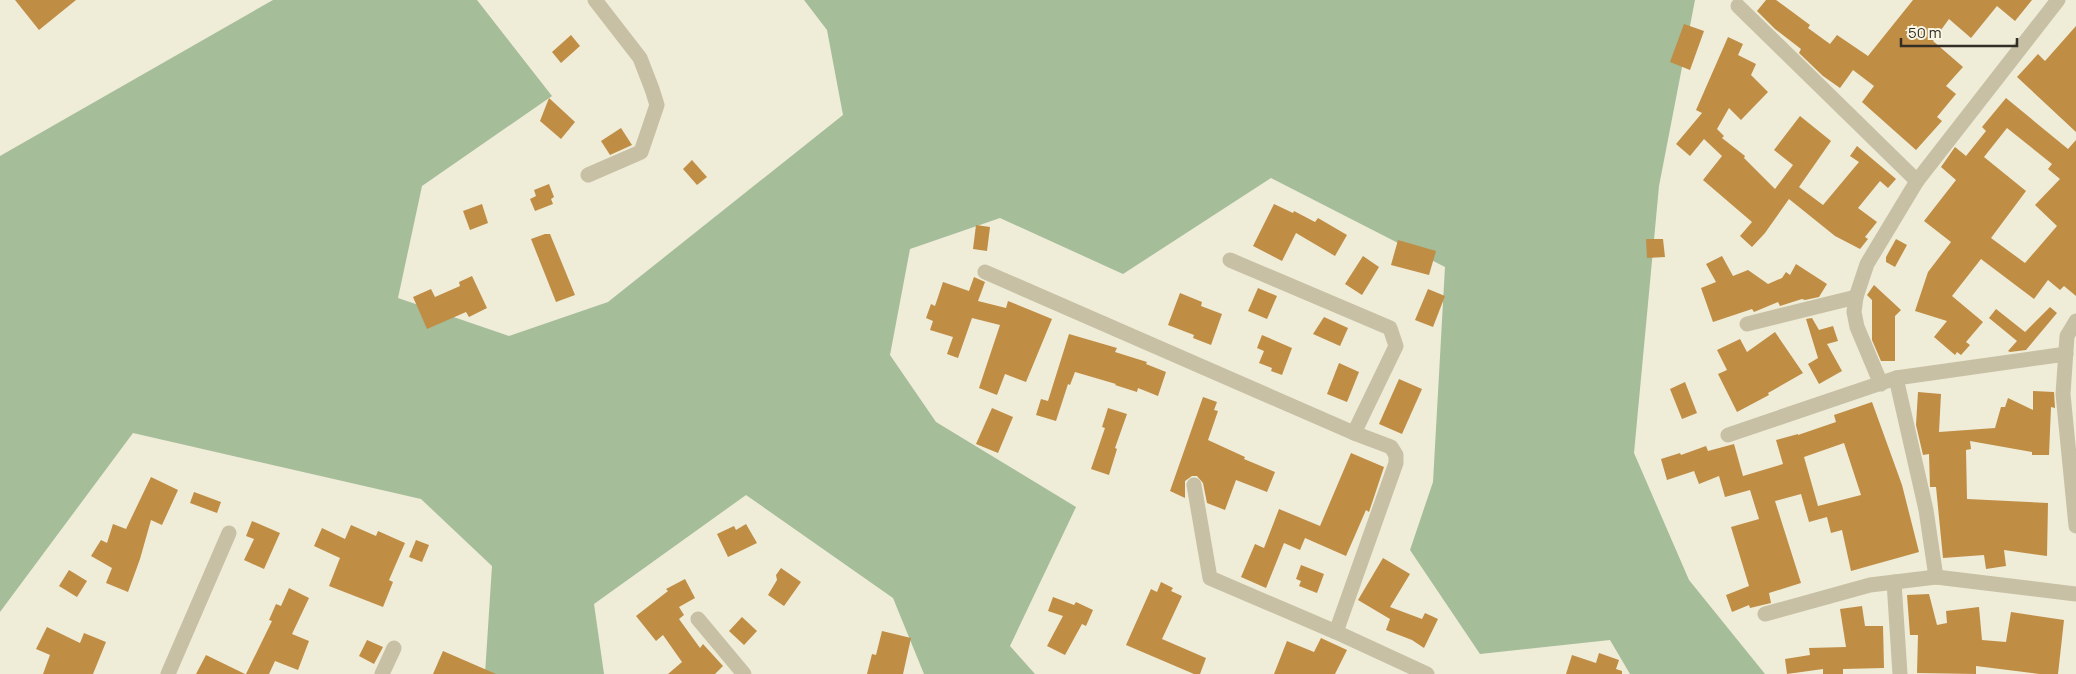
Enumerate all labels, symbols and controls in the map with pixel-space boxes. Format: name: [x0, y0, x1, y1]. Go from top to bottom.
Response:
scale bar: [1901, 15, 2017, 47]
text: 50 m: [1908, 22, 1942, 43]

